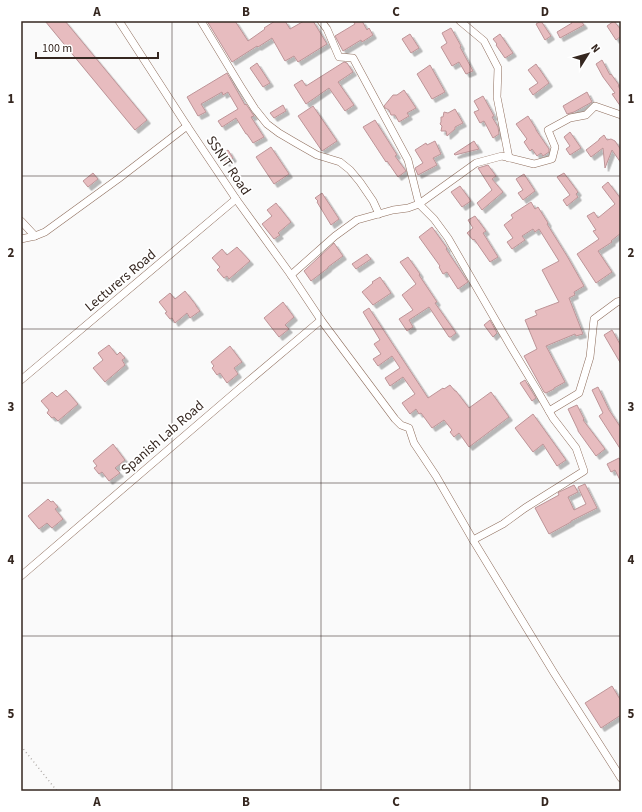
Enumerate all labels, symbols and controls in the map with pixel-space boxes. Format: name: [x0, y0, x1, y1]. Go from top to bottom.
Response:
text: A: [92, 3, 101, 21]
text: B: [242, 3, 250, 21]
text: C: [392, 3, 400, 21]
text: D: [541, 3, 549, 21]
scale bar: [36, 34, 158, 60]
north arrow: [568, 34, 608, 74]
text: 100 m: [42, 40, 72, 57]
text: N: [587, 41, 604, 56]
text: 1: [8, 90, 15, 108]
text: 1: [628, 90, 635, 108]
street label: SSNIT Road: [201, 132, 255, 199]
text: 2: [8, 244, 15, 262]
text: 2: [628, 244, 635, 262]
street label: Lecturers Road: [81, 245, 161, 317]
street label: Spanish Lab Road: [117, 396, 208, 479]
text: 3: [8, 398, 15, 416]
text: 3: [628, 398, 635, 416]
text: 4: [8, 551, 15, 569]
text: 4: [628, 551, 635, 569]
text: 5: [8, 705, 15, 723]
text: 5: [628, 705, 635, 723]
text: A: [92, 793, 101, 811]
text: B: [242, 793, 250, 811]
text: C: [392, 793, 400, 811]
text: D: [541, 793, 549, 811]

